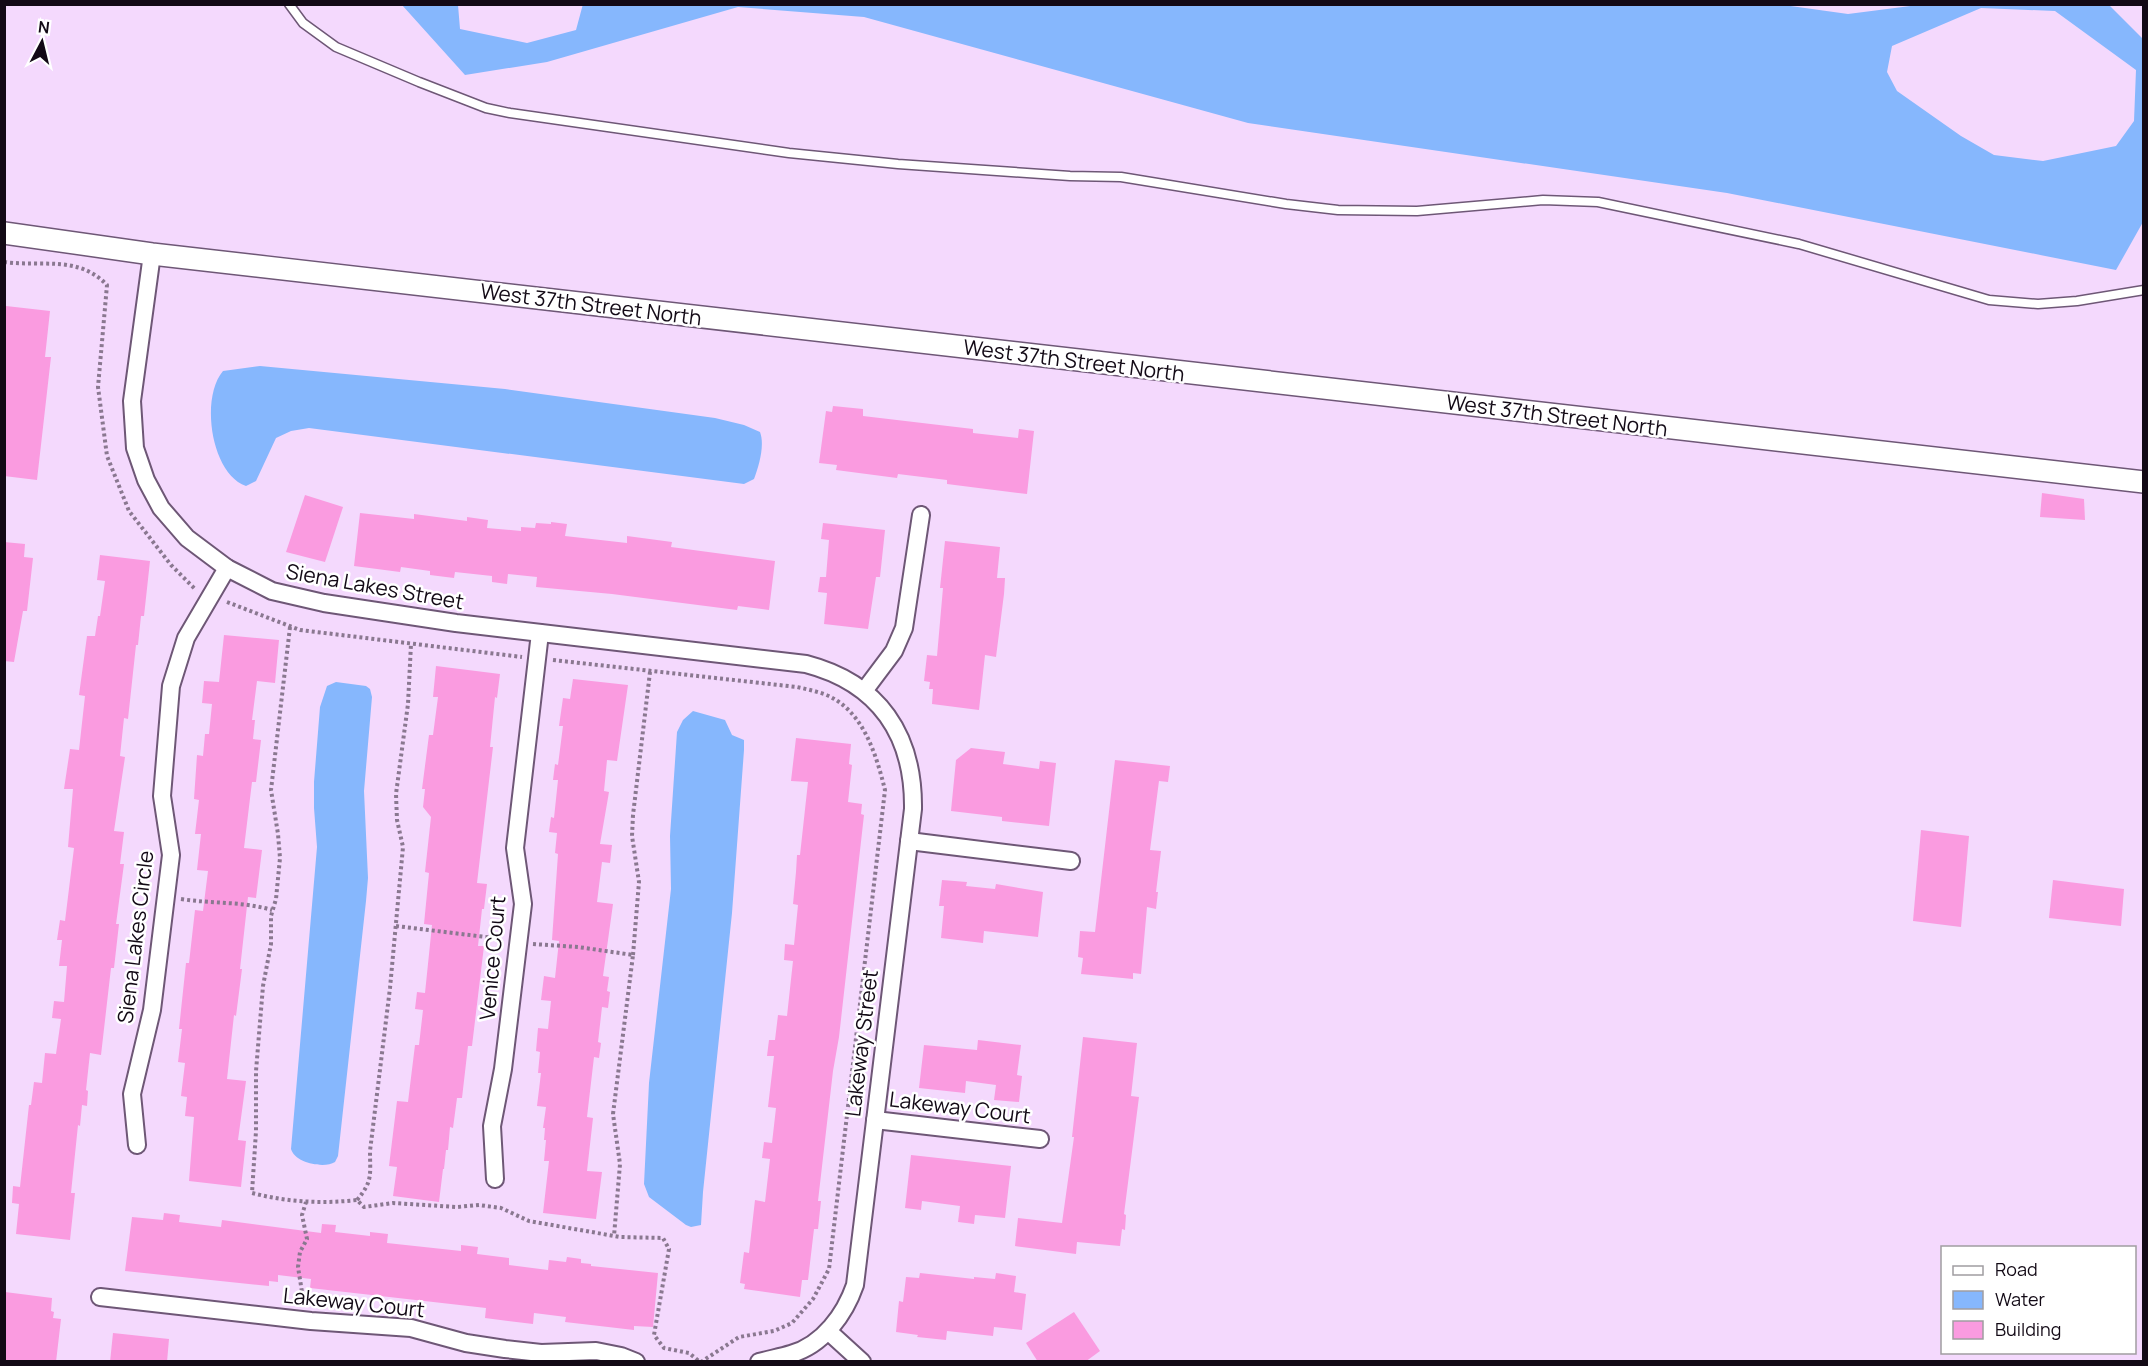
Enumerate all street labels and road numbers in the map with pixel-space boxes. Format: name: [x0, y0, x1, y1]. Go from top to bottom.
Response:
street label: West 37th Street North: [479, 277, 703, 331]
street label: West 37th Street North: [962, 333, 1186, 387]
street label: West 37th Street North: [1445, 388, 1669, 442]
street label: Siena Lakes Street: [284, 557, 466, 615]
street label: Siena Lakes Circle: [110, 849, 160, 1025]
street label: Venice Court: [473, 895, 511, 1021]
street label: Lakeway Street: [838, 968, 884, 1118]
street label: Lakeway Court: [888, 1084, 1032, 1130]
street label: Lakeway Court: [282, 1281, 426, 1323]

